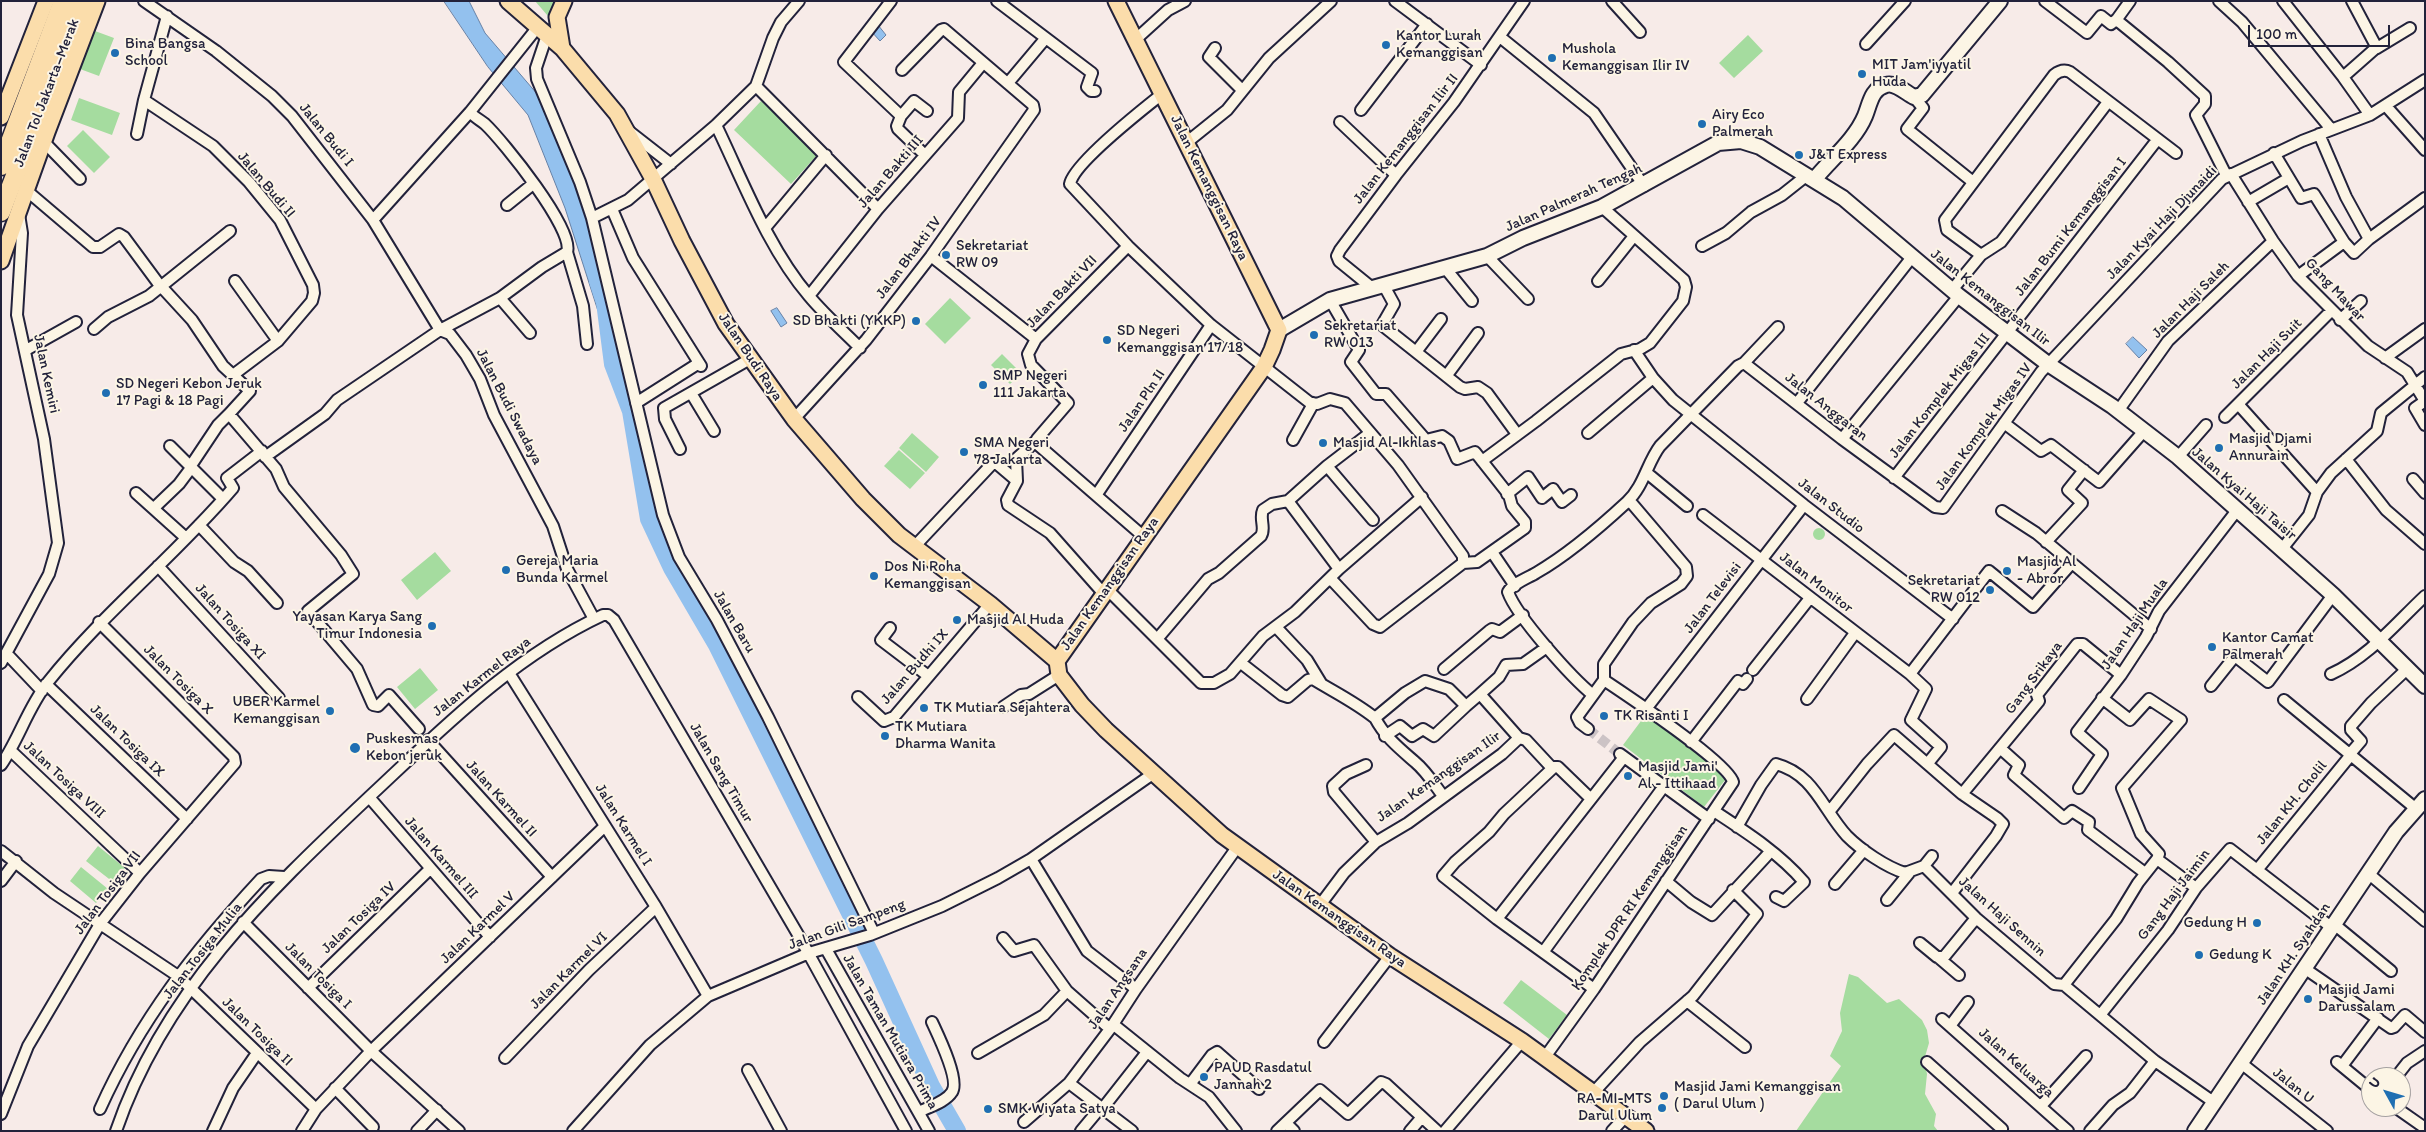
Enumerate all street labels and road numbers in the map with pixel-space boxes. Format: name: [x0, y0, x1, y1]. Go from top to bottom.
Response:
street label: Jalan Tol Jakarta–Merak: [10, 16, 84, 170]
street label: Jalan Kemanggisan Ilir II: [1350, 70, 1462, 208]
street label: Jalan Budi I: [295, 99, 357, 171]
street label: Jalan Kemanggisan Raya: [1166, 113, 1252, 263]
street label: Jalan Bakti III: [854, 132, 928, 212]
street label: Jalan Budi II: [233, 148, 299, 222]
street label: Jalan Bumi Kemanggisan I: [2011, 154, 2131, 300]
street label: Jalan Palmerah Tengah: [1503, 160, 1645, 236]
street label: Jalan Kyai Haji Djunaidi: [2103, 162, 2221, 284]
street label: Jalan Bhakti IV: [872, 213, 946, 303]
street label: Jalan Kemanggisan Ilir: [1926, 246, 2054, 350]
street label: Jalan Bakti VII: [1023, 252, 1101, 332]
street label: Gang Mawar: [2301, 254, 2369, 326]
street label: Jalan Haji Saleh: [2148, 257, 2234, 343]
street label: Jalan Budi Raya: [714, 309, 786, 405]
street label: Jalan Haji Suit: [2228, 315, 2306, 393]
street label: Jalan Komplek Migas III: [1886, 330, 1994, 462]
street label: Jalan Kemiri: [29, 333, 63, 415]
street label: Jalan Budi Swadaya: [472, 346, 546, 468]
street label: Jalan Komplek Migas IV: [1932, 360, 2036, 494]
street label: Jalan Pln II: [1115, 366, 1169, 436]
street label: Jalan Anggaran: [1781, 369, 1871, 445]
street label: Jalan Kyai Haji Taisir: [2188, 444, 2300, 544]
street label: Jalan Studio: [1794, 474, 1868, 538]
street label: Jalan Kemanggisan Raya: [1057, 514, 1163, 654]
street label: Jalan Monitor: [1775, 549, 1857, 617]
street label: Jalan Televisi: [1680, 559, 1746, 637]
street label: Jalan Haji Muala: [2098, 575, 2172, 673]
street label: Jalan Tosiga XI: [191, 580, 269, 664]
street label: Jalan Baru: [709, 587, 759, 657]
street label: Jalan Budhi IX: [877, 626, 953, 708]
street label: Jalan Karmel Raya: [430, 633, 534, 721]
street label: Gang Srikaya: [2002, 638, 2066, 718]
street label: Jalan Tosiga X: [139, 641, 217, 719]
street label: Jalan Tosiga IX: [86, 701, 168, 781]
street label: Jalan Sang Timur: [685, 720, 757, 826]
street label: Jalan Kemanggisan Ilir: [1373, 727, 1505, 827]
street label: Jalan Tosiga VIII: [19, 737, 109, 823]
street label: Jalan Karmel II: [462, 757, 540, 841]
street label: Jalan KH. Cholil: [2253, 757, 2331, 849]
street label: Jalan Karmel I: [591, 781, 655, 869]
street label: Jalan Karmel III: [400, 813, 482, 903]
street label: Komplek DPR RI Kemanggisan: [1568, 822, 1692, 994]
street label: Gang Haji Jaimin: [2134, 846, 2214, 944]
street label: Jalan Tosiga VII: [71, 848, 145, 938]
street label: Jalan Kemanggisan Raya: [1269, 866, 1409, 972]
street label: Jalan Haji Sennin: [1955, 873, 2049, 961]
street label: Jalan Tosiga IV: [318, 878, 400, 958]
street label: Jalan Karmel V: [437, 888, 519, 968]
street label: Jalan Gili Sampeng: [786, 896, 908, 954]
street label: Jalan Tosiga Mulia: [160, 899, 246, 1003]
street label: Jalan KH. Syahdan: [2253, 899, 2335, 1009]
street label: Jalan Karmel VI: [526, 928, 612, 1014]
street label: Jalan Tosiga I: [281, 939, 355, 1013]
street label: Jalan Angsana: [1084, 945, 1152, 1033]
street label: Jalan Taman Mutiara Prima: [838, 951, 942, 1113]
street label: Jalan Tosiga II: [218, 994, 296, 1070]
street label: Jalan Keluarga: [1974, 1024, 2058, 1102]
street label: Jalan U: [2269, 1064, 2317, 1108]

